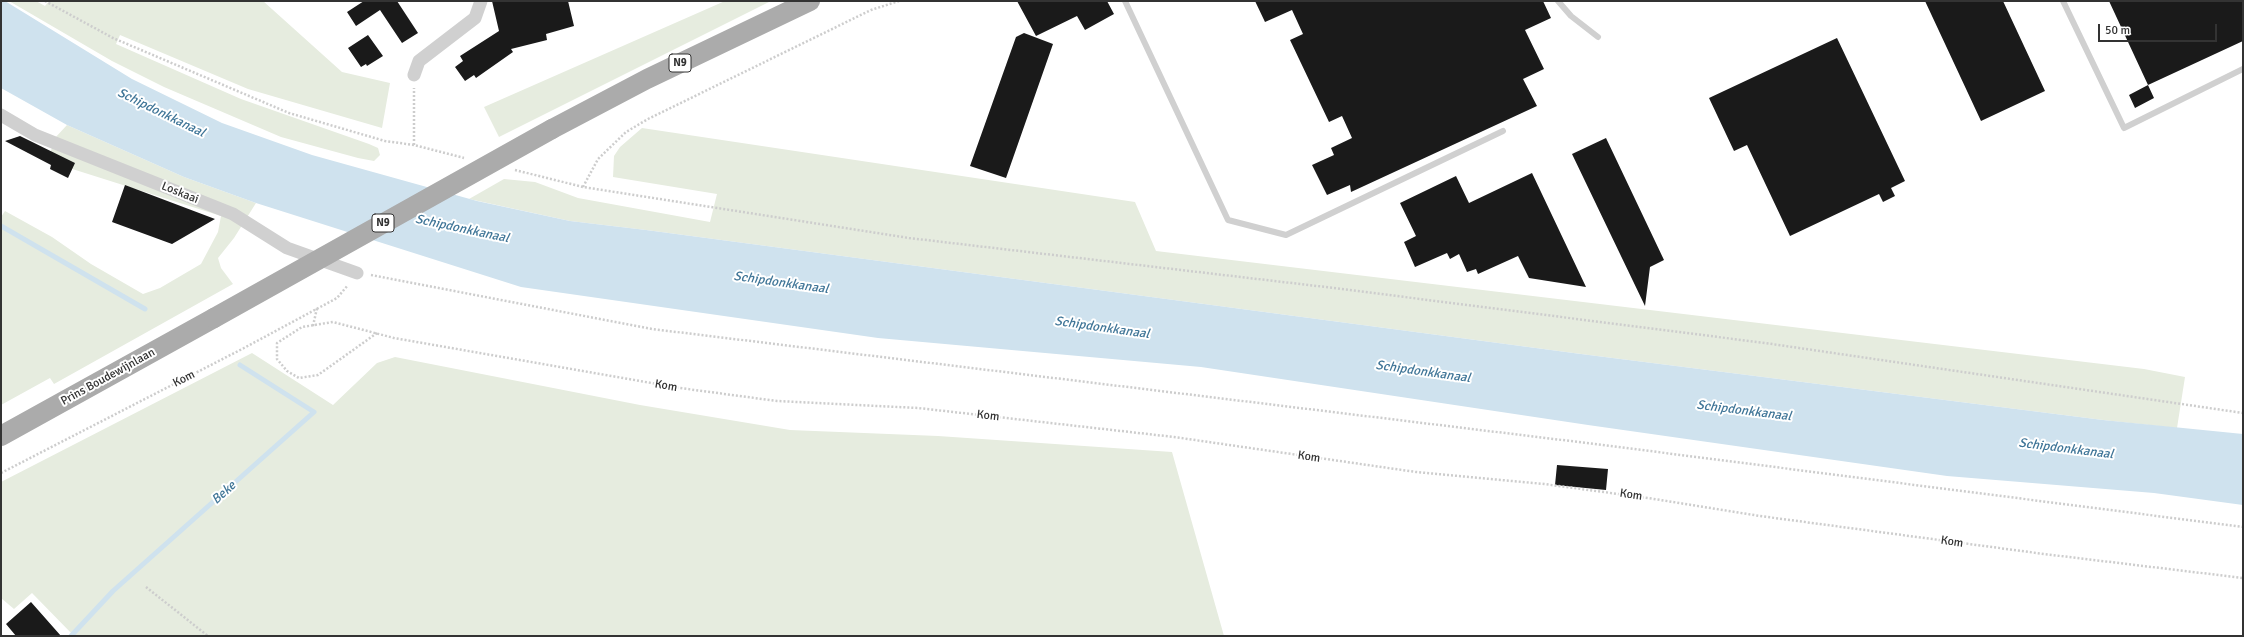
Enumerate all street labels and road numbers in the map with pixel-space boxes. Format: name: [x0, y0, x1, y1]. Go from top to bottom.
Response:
road number: N9: [669, 54, 691, 72]
street label: Loskaai: [159, 179, 201, 207]
road number: N9: [372, 214, 394, 232]
street label: Prins Boudewijnlaan: [58, 345, 158, 409]
street label: Kom: [171, 367, 197, 391]
street label: Kom: [654, 377, 678, 395]
street label: Kom: [976, 407, 1000, 425]
street label: Kom: [1297, 448, 1321, 466]
street label: Kom: [1619, 486, 1643, 504]
street label: Kom: [1940, 533, 1964, 551]

